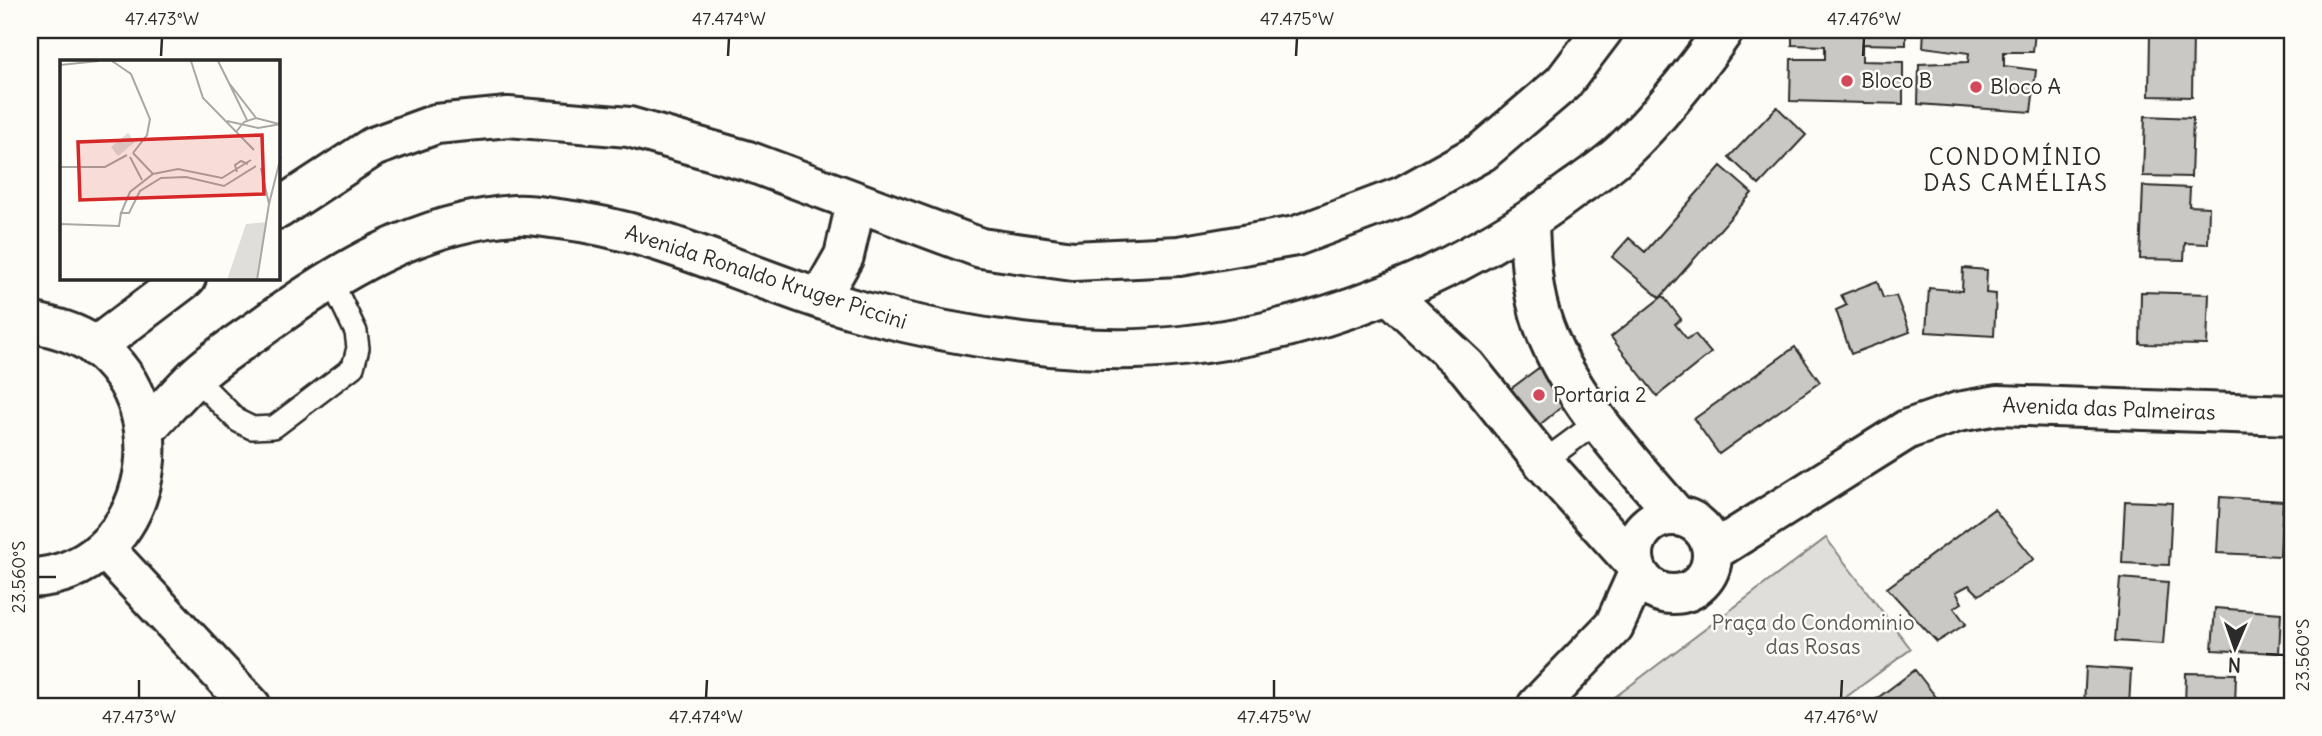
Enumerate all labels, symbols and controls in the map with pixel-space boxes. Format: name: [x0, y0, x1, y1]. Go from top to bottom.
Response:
text: 47.473°W: [125, 7, 199, 30]
text: 47.474°W: [692, 7, 766, 30]
text: 47.475°W: [1260, 7, 1334, 30]
text: 47.476°W: [1827, 7, 1901, 30]
inset map: [60, 60, 280, 280]
place label: Bloco B: [1861, 67, 1932, 94]
marker: Bloco B: [1839, 73, 1855, 89]
place label: Bloco A: [1990, 73, 2061, 100]
marker: Bloco A: [1968, 79, 1984, 95]
district label: CONDOMÍNIO DAS CAMÉLIAS: [1923, 142, 2109, 197]
street label: Avenida Ronaldo Kruger Piccini: [622, 218, 910, 335]
place label: Portaria 2: [1553, 381, 1646, 408]
marker: Portaria 2: [1531, 387, 1547, 403]
street label: Avenida das Palmeiras: [2002, 391, 2216, 426]
text: 23.560°S: [7, 541, 30, 613]
park label: Praça do Condominio das Rosas: [1711, 609, 1915, 660]
north arrow: [2200, 614, 2270, 684]
text: 23.560°S: [2291, 619, 2314, 691]
text: N: [2227, 653, 2241, 677]
text: 47.473°W: [102, 705, 176, 728]
text: 47.474°W: [669, 705, 743, 728]
text: 47.475°W: [1237, 705, 1311, 728]
text: 47.476°W: [1804, 705, 1878, 728]

